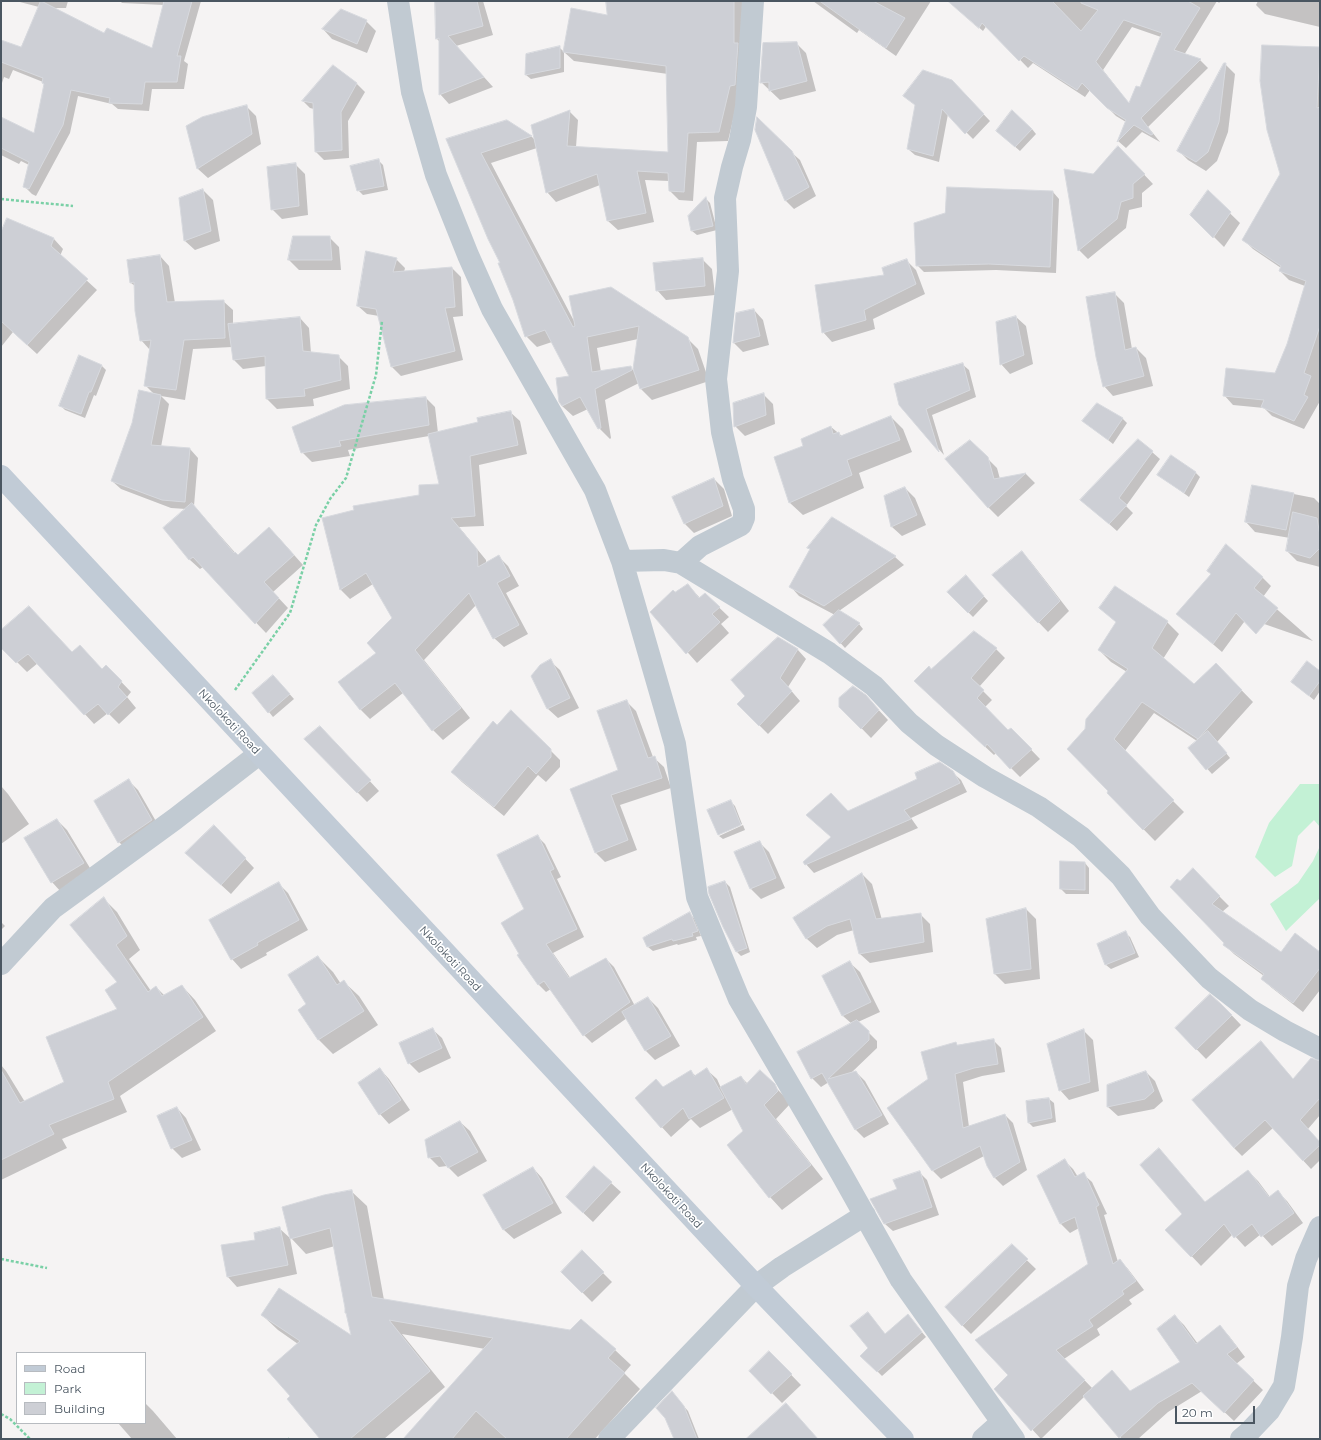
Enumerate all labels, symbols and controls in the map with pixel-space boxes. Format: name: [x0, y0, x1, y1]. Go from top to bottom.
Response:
street label: Nkolokoti Road: [195, 687, 263, 757]
street label: Nkolokoti Road: [416, 924, 484, 994]
street label: Nkolokoti Road: [637, 1161, 705, 1231]
legend: [16, 1352, 146, 1424]
text: Road: [54, 1361, 85, 1376]
text: Park: [54, 1381, 81, 1396]
scale bar: [1177, 1398, 1257, 1424]
text: Building: [54, 1401, 105, 1416]
text: 20 m: [1182, 1405, 1213, 1420]

